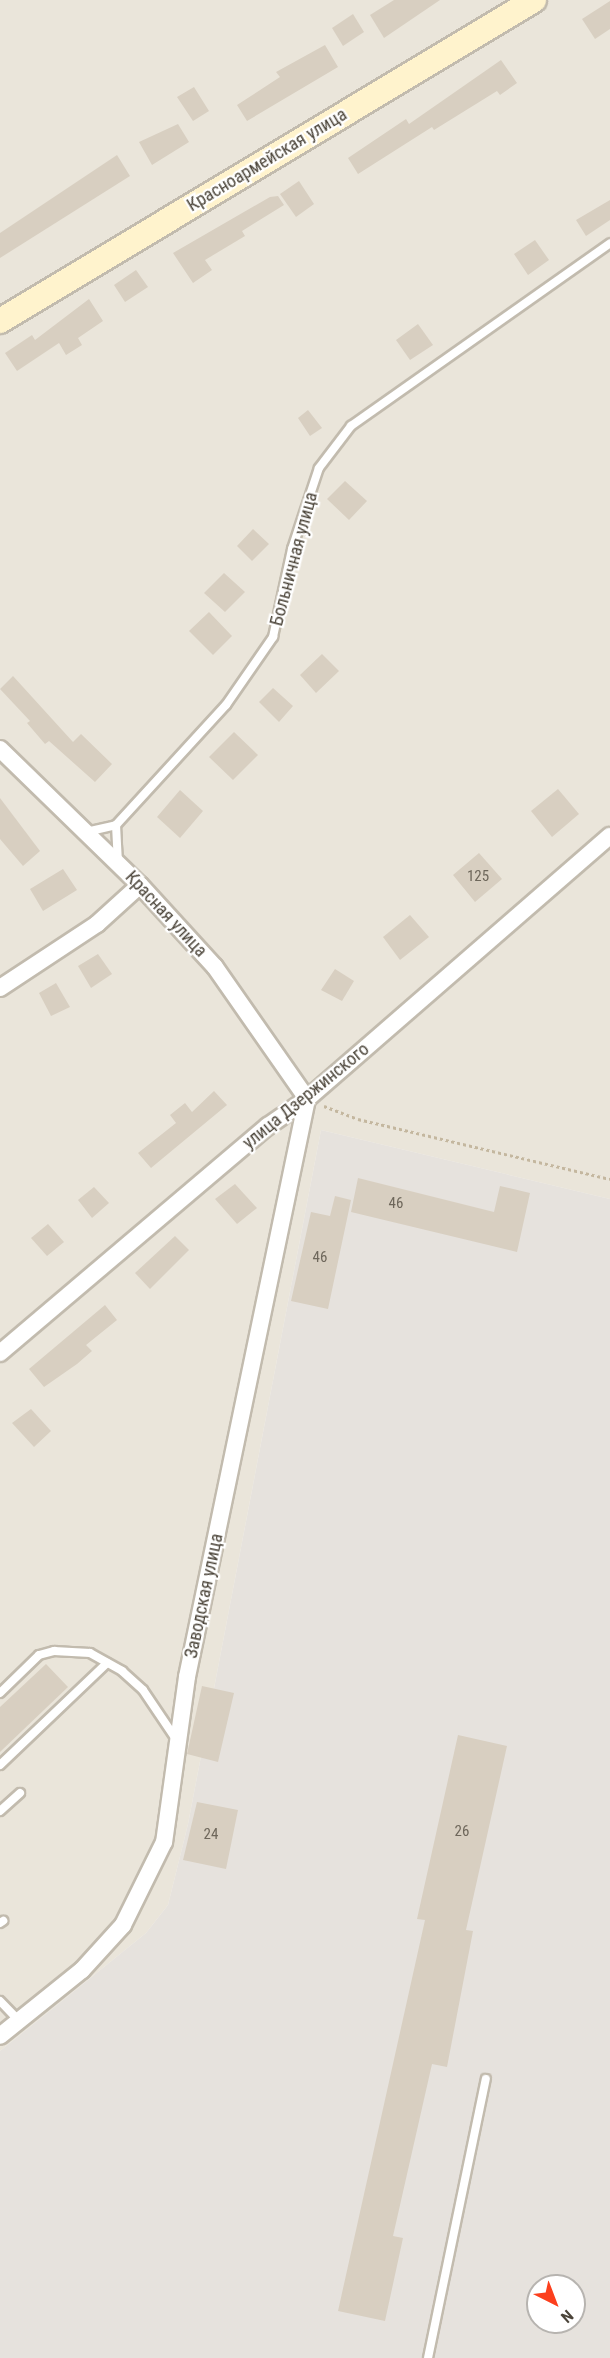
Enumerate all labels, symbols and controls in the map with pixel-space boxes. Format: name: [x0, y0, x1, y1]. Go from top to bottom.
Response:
street label: Красноармейская улица: [183, 104, 351, 216]
street label: Больничная улица: [266, 490, 322, 628]
street label: Красная улица: [121, 866, 211, 962]
house number: 125: [467, 868, 489, 886]
street label: улица Дзержинского: [238, 1038, 374, 1154]
house number: 46: [389, 1195, 403, 1213]
house number: 46: [313, 1249, 327, 1267]
street label: Заводская улица: [180, 1532, 228, 1660]
house number: 26: [455, 1823, 469, 1841]
house number: 24: [204, 1826, 218, 1844]
north arrow: [526, 2274, 586, 2334]
text: N: [557, 2306, 577, 2327]

